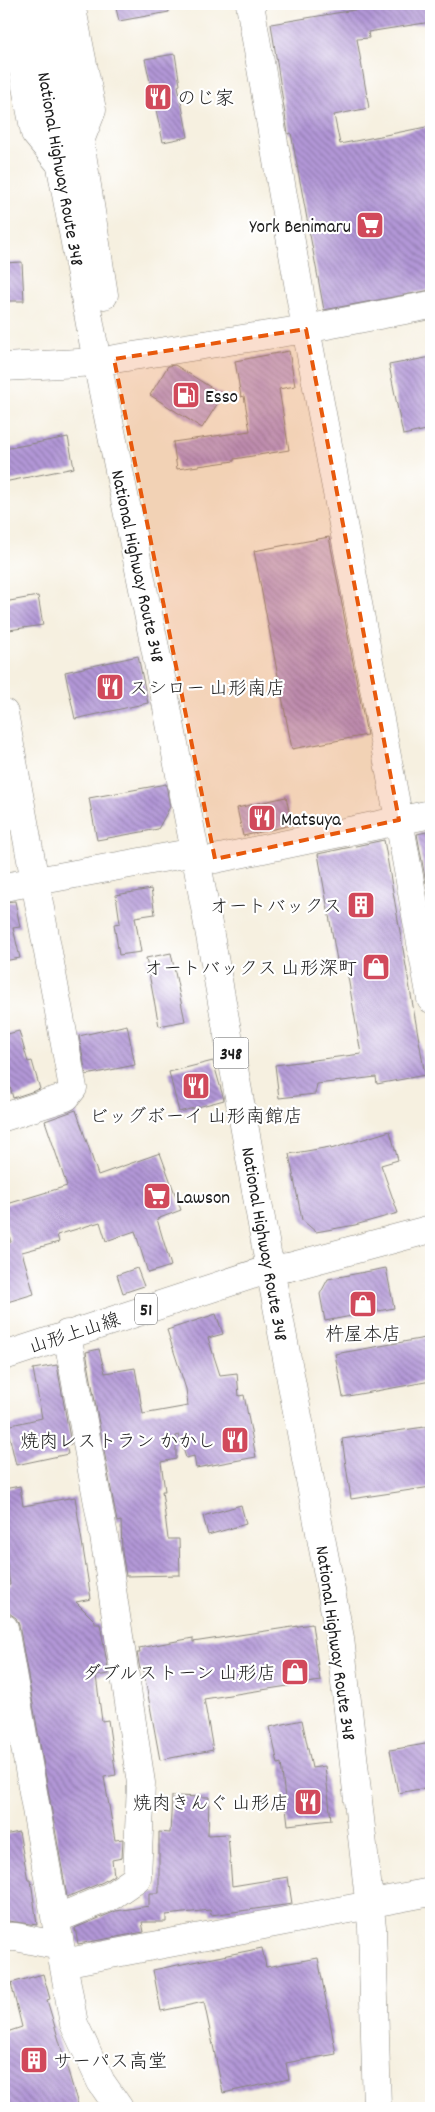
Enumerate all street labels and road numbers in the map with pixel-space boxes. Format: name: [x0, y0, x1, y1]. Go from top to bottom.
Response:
street label: National Highway Route 348: [28, 70, 89, 269]
street label: National Highway Route 348: [102, 468, 169, 666]
road number: 348: [214, 1038, 248, 1068]
street label: National Highway Route 348: [232, 1145, 293, 1344]
road number: 51: [135, 1294, 157, 1325]
street label: 山形上山線: [26, 1308, 124, 1363]
street label: National Highway Route 348: [306, 1544, 361, 1743]

